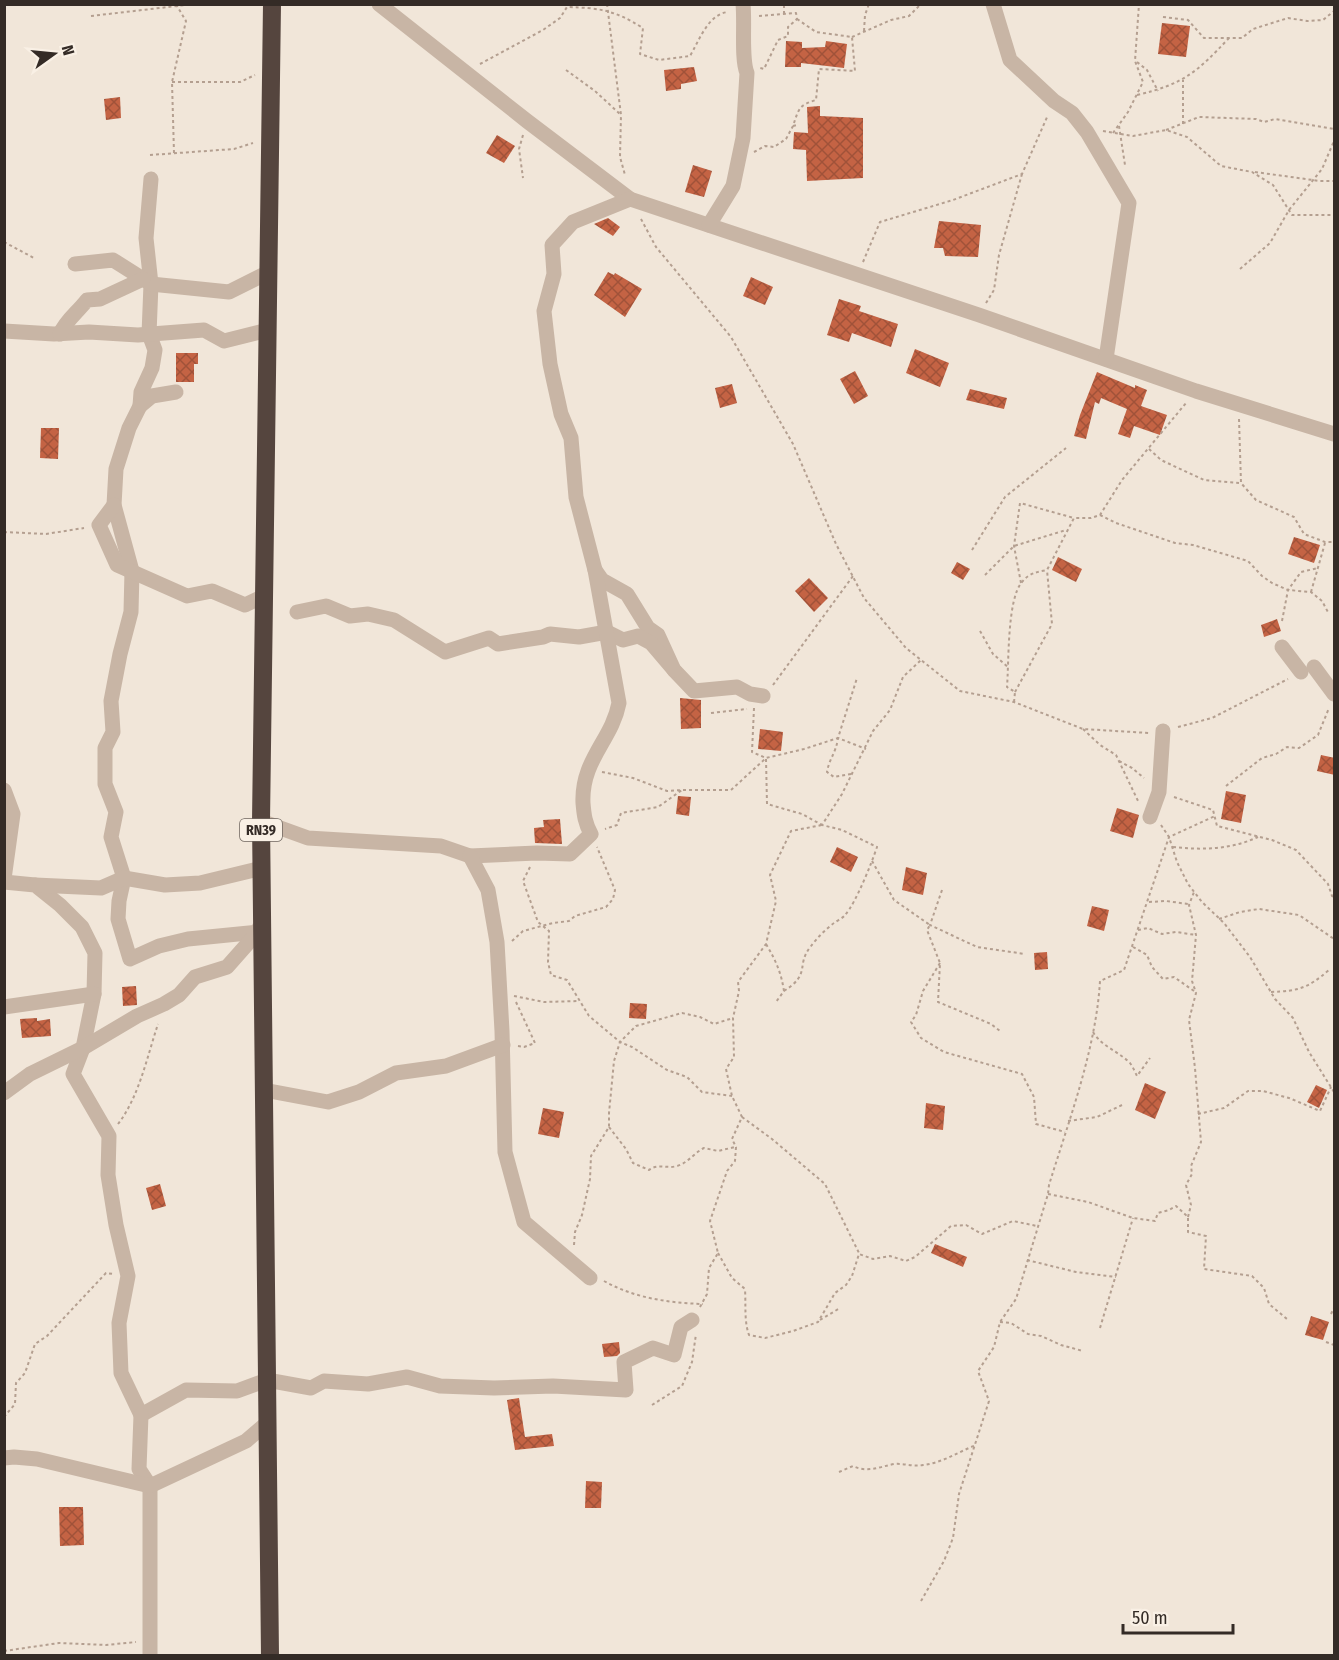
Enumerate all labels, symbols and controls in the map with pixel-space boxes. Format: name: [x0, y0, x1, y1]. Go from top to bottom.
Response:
north arrow: [24, 24, 84, 84]
text: N: [58, 43, 78, 57]
road number: RN39: [240, 819, 282, 841]
scale bar: [1123, 1597, 1232, 1635]
text: 50 m: [1132, 1607, 1168, 1629]

